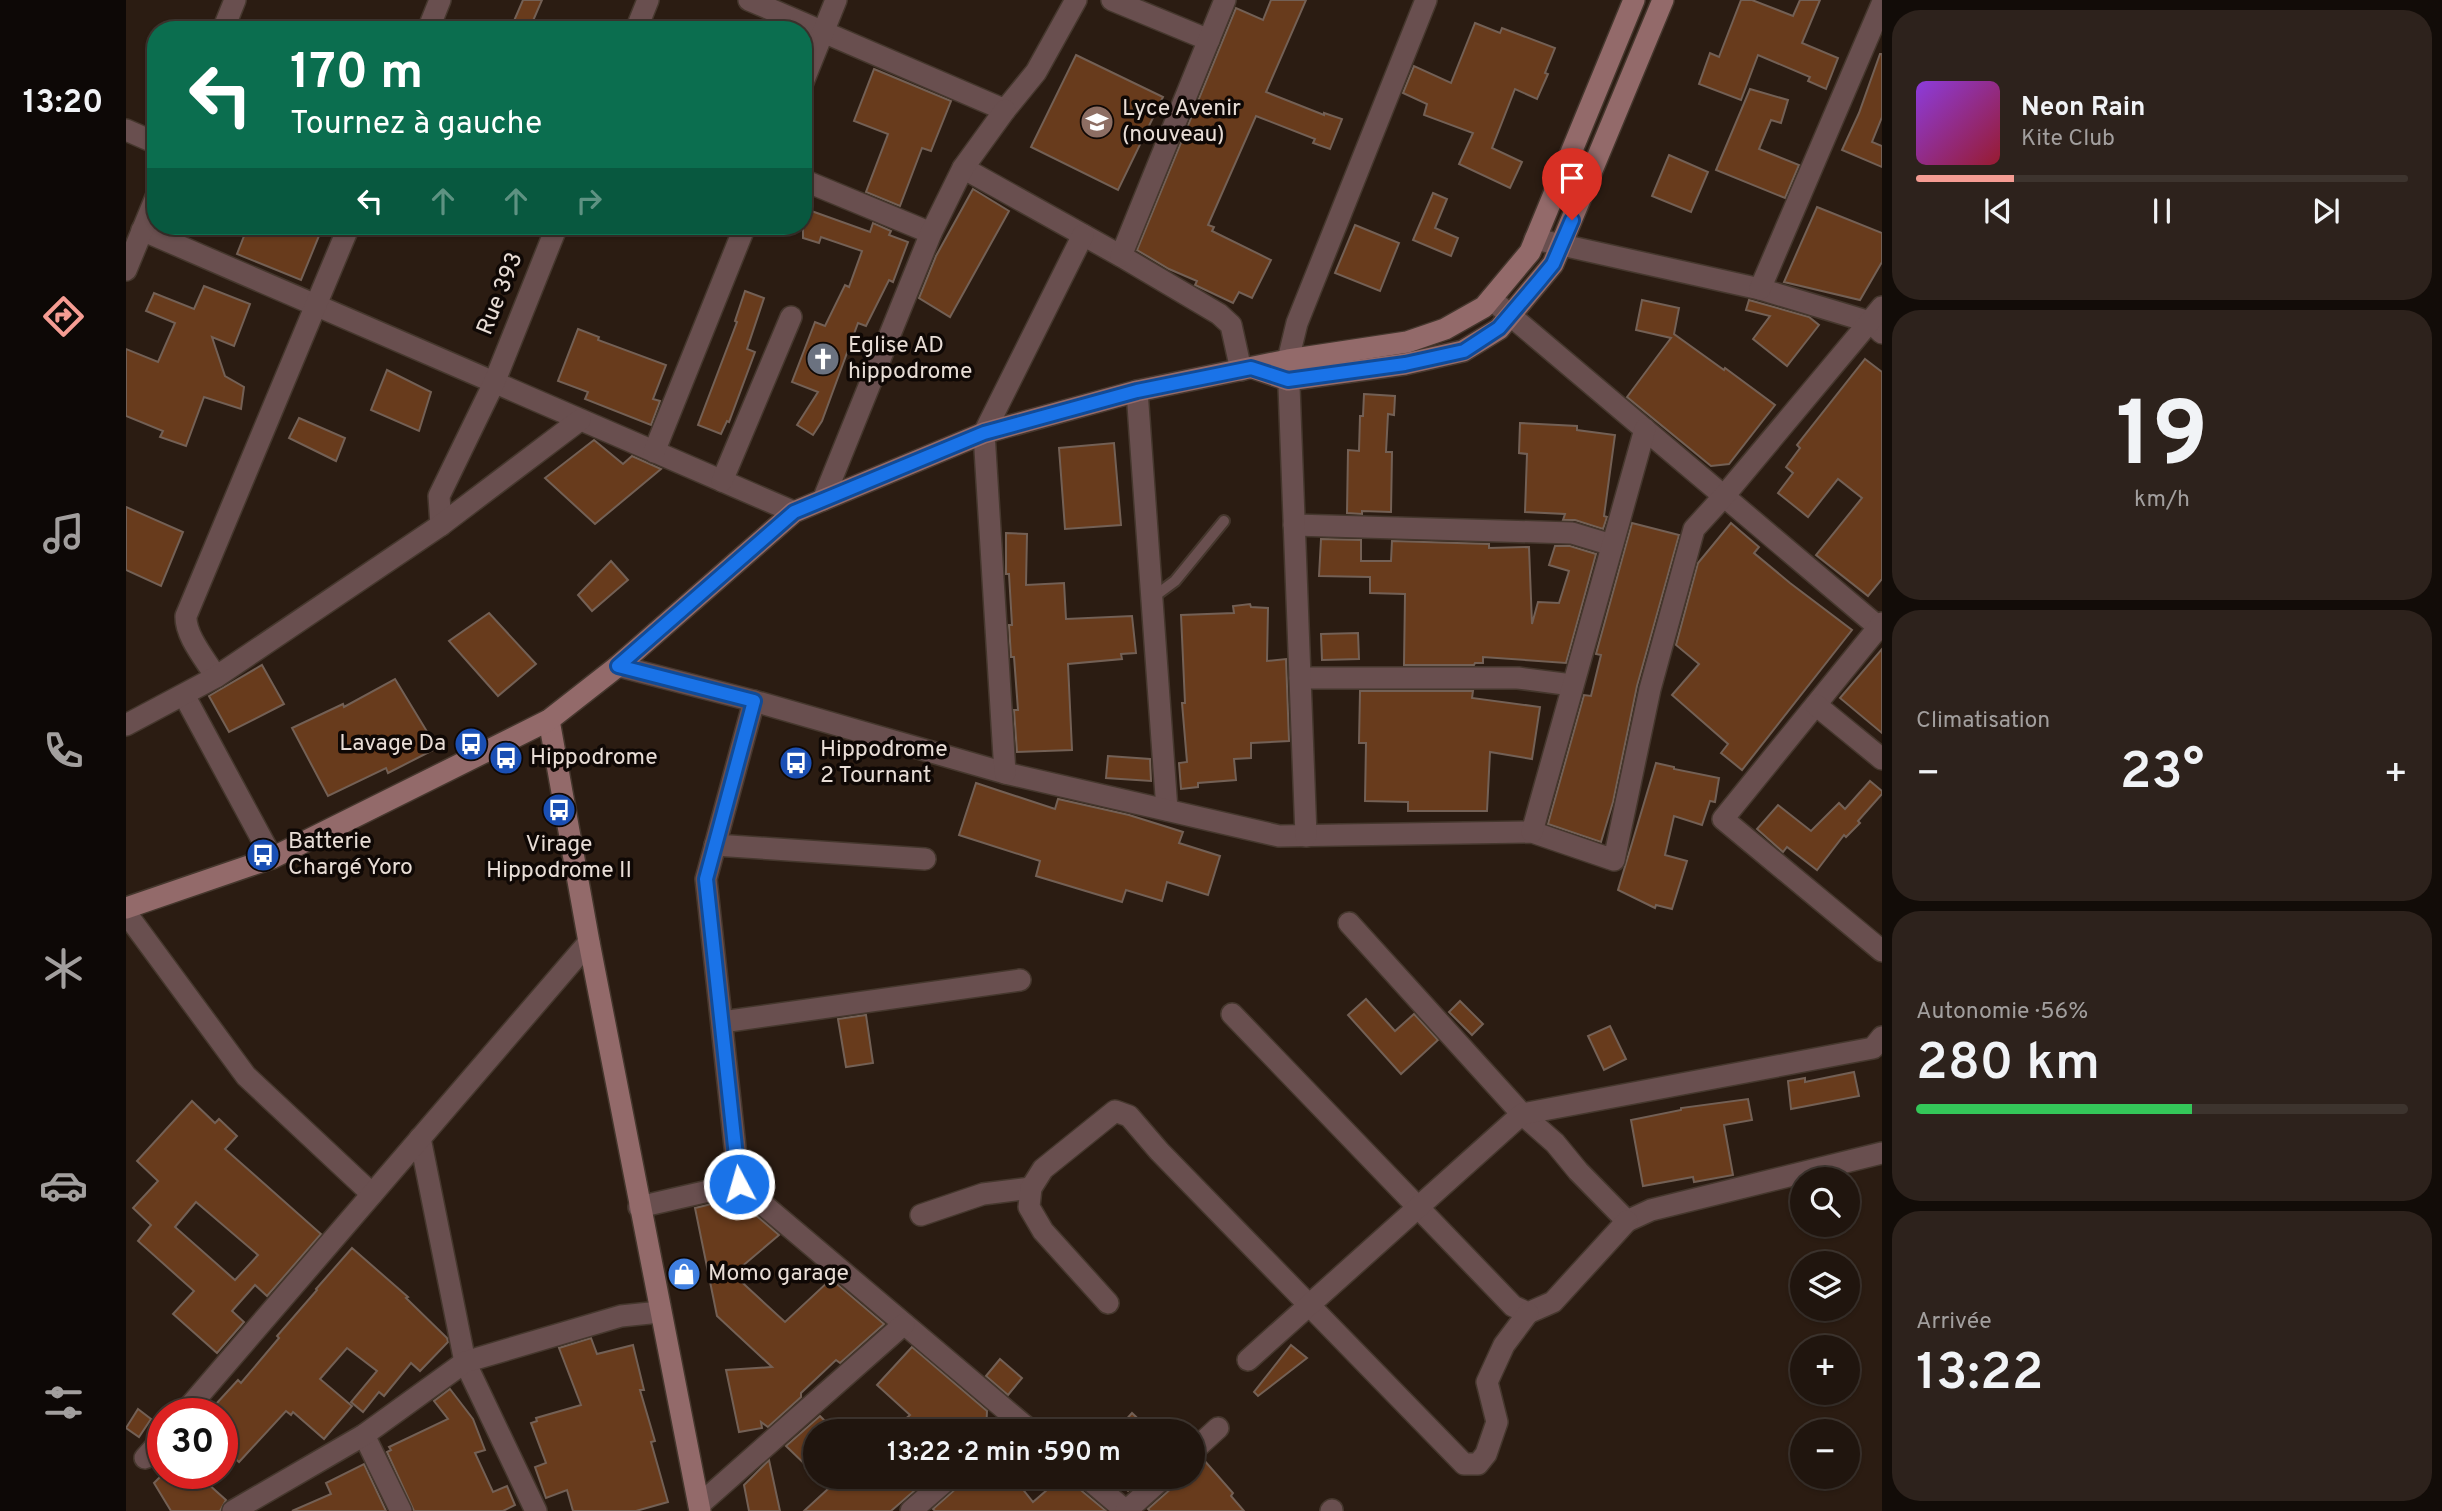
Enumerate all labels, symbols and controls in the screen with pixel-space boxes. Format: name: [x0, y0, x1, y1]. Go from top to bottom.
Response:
text: 170 m: [290, 44, 423, 106]
icon: left: [175, 49, 266, 140]
text: 13:20: [23, 84, 103, 124]
text: Neon Rain: [2021, 92, 2146, 125]
place label: Lyce Avenir (nouveau): [1122, 95, 1241, 150]
school or university icon: Lyce Avenir (nouveau): [1078, 103, 1116, 141]
text: Tournez à gauche: [290, 105, 542, 145]
text: Kite Club: [2021, 125, 2115, 154]
pin: [1542, 148, 1602, 220]
icon: arrive: [1553, 159, 1591, 197]
icon: left: [351, 182, 389, 220]
icon: ahead: [424, 182, 462, 220]
icon: ahead: [497, 182, 535, 220]
icon: right: [570, 182, 608, 220]
icon: previous: [1979, 192, 2017, 230]
icon: pause: [2143, 192, 2181, 230]
icon: next: [2307, 192, 2345, 230]
street label: Rue 393: [471, 248, 531, 340]
icon: directions: [39, 292, 88, 341]
place label: Eglise AD hippodrome: [848, 332, 972, 387]
church icon: Eglise AD hippodrome: [804, 340, 842, 378]
text: 19: [2116, 383, 2208, 498]
text: km/h: [2134, 486, 2190, 515]
icon: music: [39, 509, 88, 558]
text: Climatisation: [1916, 707, 2050, 736]
bus stop icon: Lavage Da: [452, 725, 490, 763]
icon: phone: [39, 726, 88, 775]
place label: Lavage Da: [339, 730, 446, 759]
place label: Hippodrome 2 Tournant: [820, 736, 948, 791]
bus stop icon: Hippodrome: [487, 739, 525, 777]
text: 23°: [2120, 741, 2204, 807]
place label: Hippodrome: [530, 744, 658, 773]
bus stop icon: Hippodrome 2 Tournant: [777, 744, 815, 782]
text: −: [1916, 751, 1941, 800]
text: +: [2383, 751, 2408, 800]
bus stop icon: Virage Hippodrome II: [540, 791, 578, 829]
place label: Batterie Chargé Yoro: [288, 828, 413, 883]
place label: Virage Hippodrome II: [486, 831, 632, 886]
bus stop icon: Batterie Chargé Yoro: [244, 836, 282, 874]
icon: climate: [39, 944, 88, 993]
text: Autonomie · 56%: [1916, 998, 2088, 1027]
text: 280 km: [1916, 1032, 2100, 1098]
position arrow: [702, 1147, 776, 1221]
icon: car: [39, 1161, 88, 1210]
map controls: [1790, 1167, 1860, 1489]
button: search: [1790, 1167, 1860, 1237]
button: layers: [1790, 1251, 1860, 1321]
shop icon: Momo garage: [665, 1255, 703, 1293]
place label: Momo garage: [708, 1260, 849, 1289]
text: Arrivée: [1916, 1308, 1992, 1337]
button: +: [1790, 1335, 1860, 1405]
text: 13:22: [1916, 1342, 2043, 1408]
icon: filters: [39, 1378, 88, 1427]
speed limit sign: 30: [147, 1398, 238, 1489]
button: −: [1790, 1419, 1860, 1489]
text: 13:22 · 2 min · 590 m: [887, 1437, 1121, 1470]

